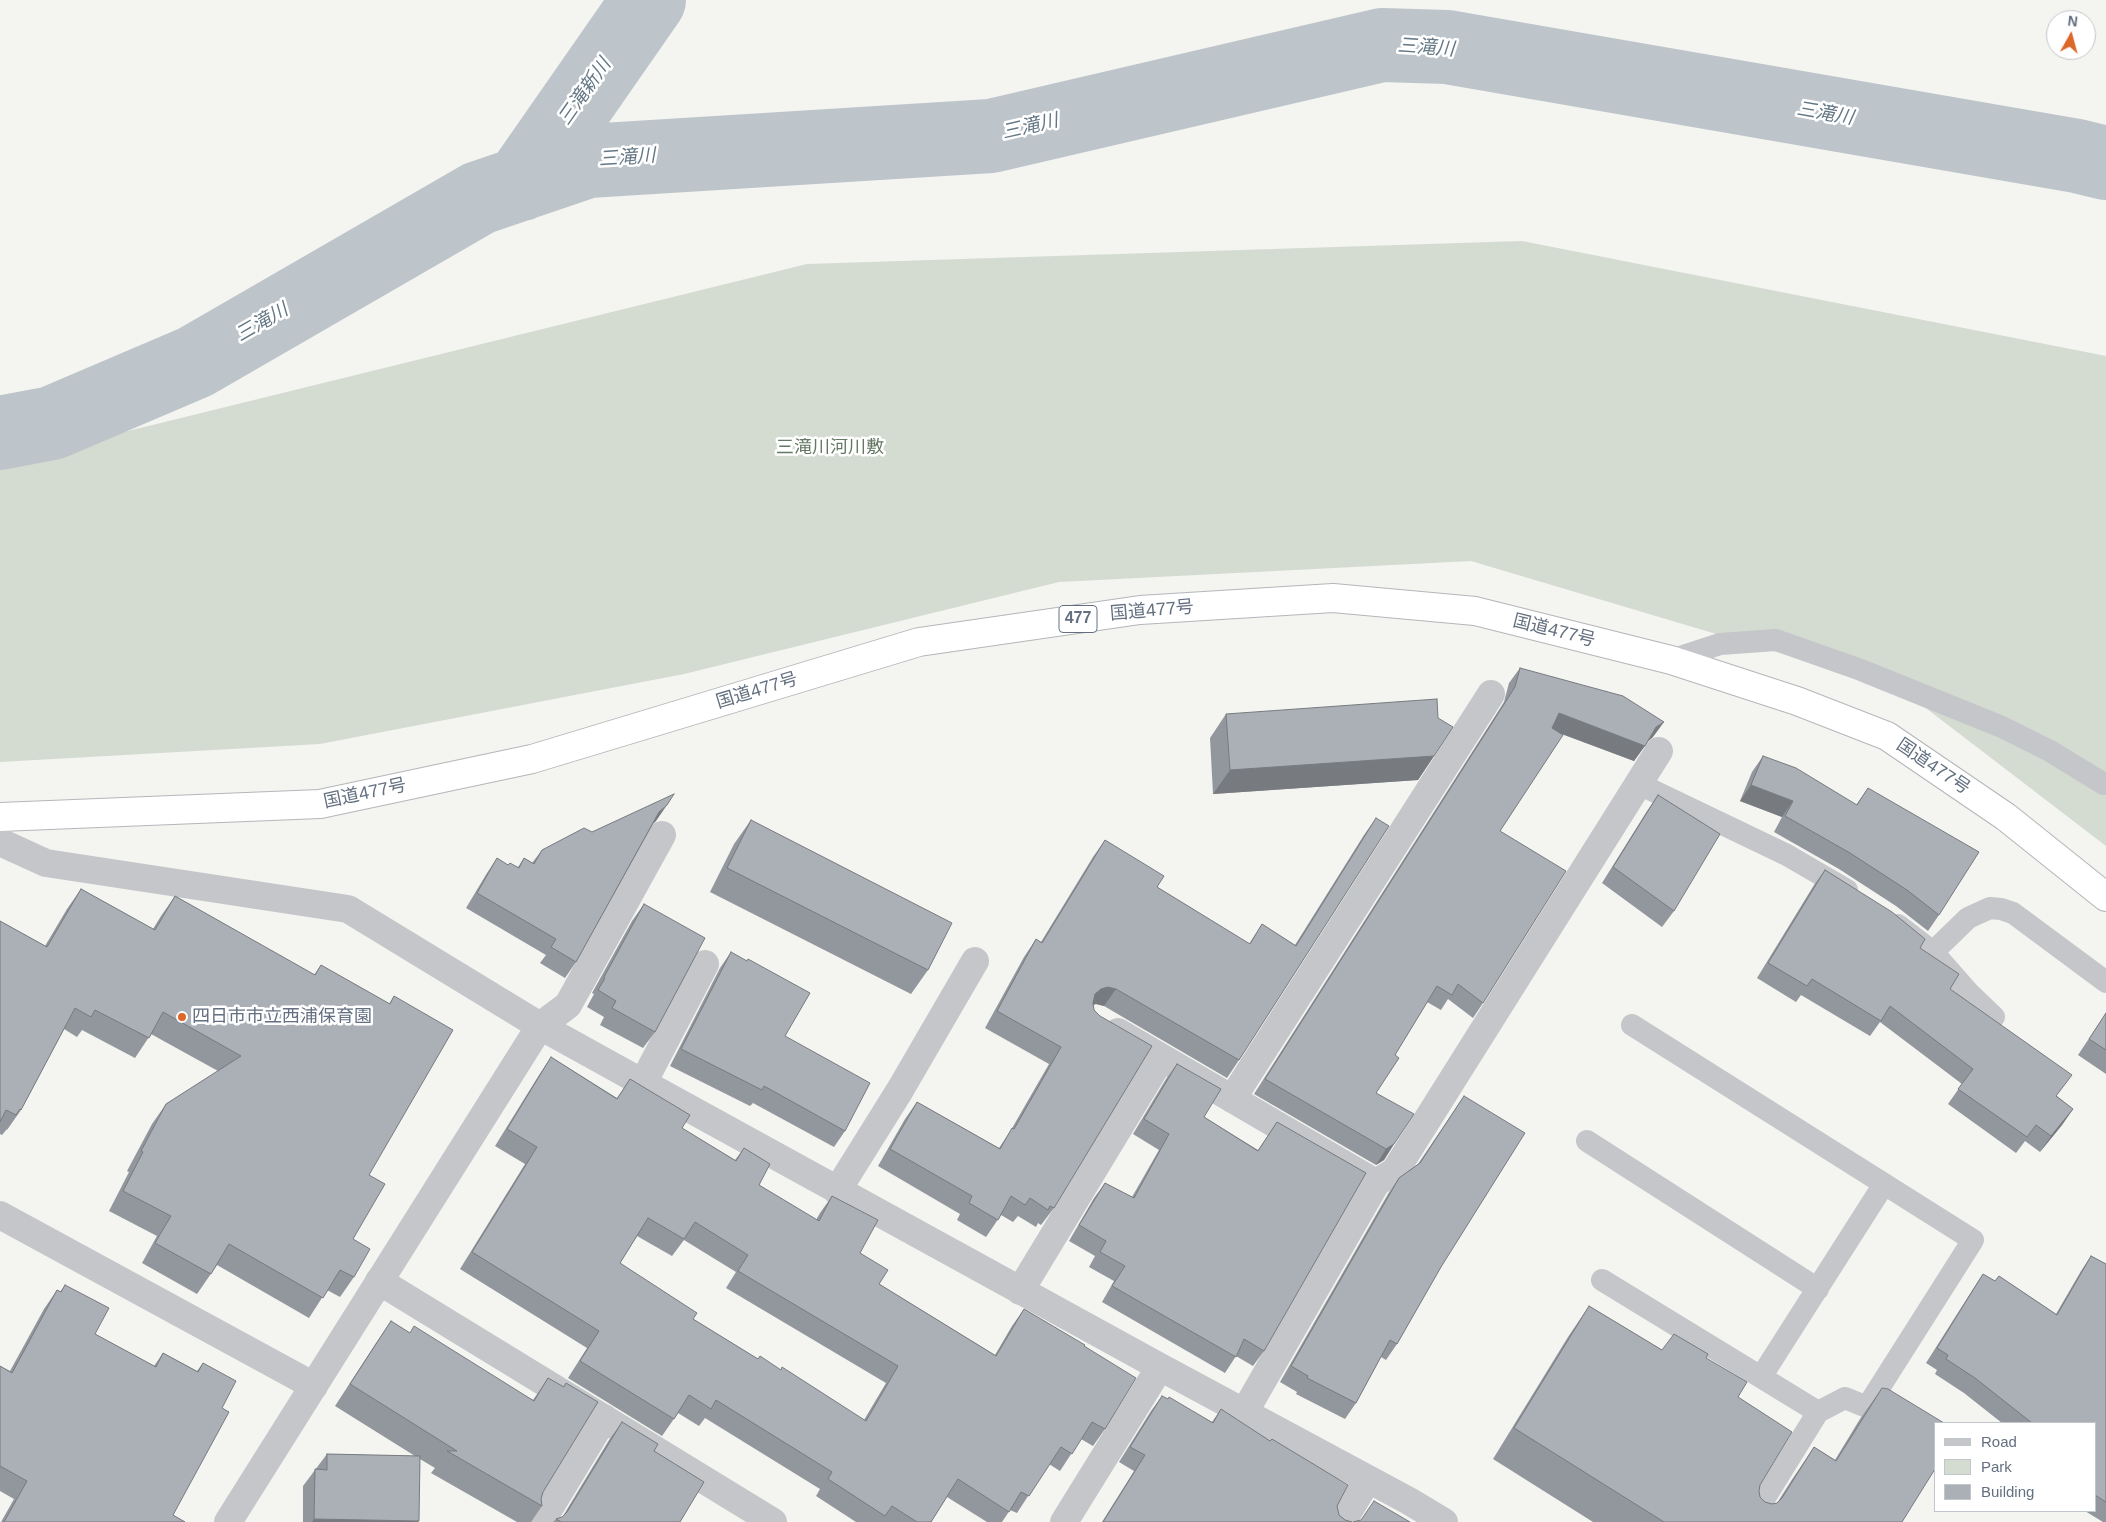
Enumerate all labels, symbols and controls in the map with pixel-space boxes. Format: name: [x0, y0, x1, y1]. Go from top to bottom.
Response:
north arrow: [2046, 10, 2096, 60]
text: N: [2067, 13, 2079, 30]
water label: 三滝川: [1397, 35, 1455, 61]
water label: 三滝新川: [554, 54, 616, 130]
water label: 三滝川: [1795, 98, 1855, 130]
water label: 三滝川: [1000, 109, 1060, 145]
water label: 三滝川: [598, 145, 656, 171]
water label: 三滝川: [232, 299, 292, 347]
park label: 三滝川河川敷: [776, 437, 884, 459]
street label: 国道477号: [1109, 597, 1195, 625]
road number: 477: [1059, 606, 1097, 632]
street label: 国道477号: [1511, 610, 1597, 652]
street label: 国道477号: [714, 668, 800, 714]
street label: 国道477号: [1892, 735, 1974, 799]
street label: 国道477号: [322, 775, 408, 813]
place label: 四日市市立西浦保育園: [192, 1006, 372, 1028]
marker: 四日市市立西浦保育園: [176, 1011, 188, 1023]
legend: [1934, 1422, 2096, 1512]
text: Road: [1981, 1433, 2017, 1450]
text: Park: [1981, 1458, 2012, 1475]
text: Building: [1981, 1483, 2034, 1500]

